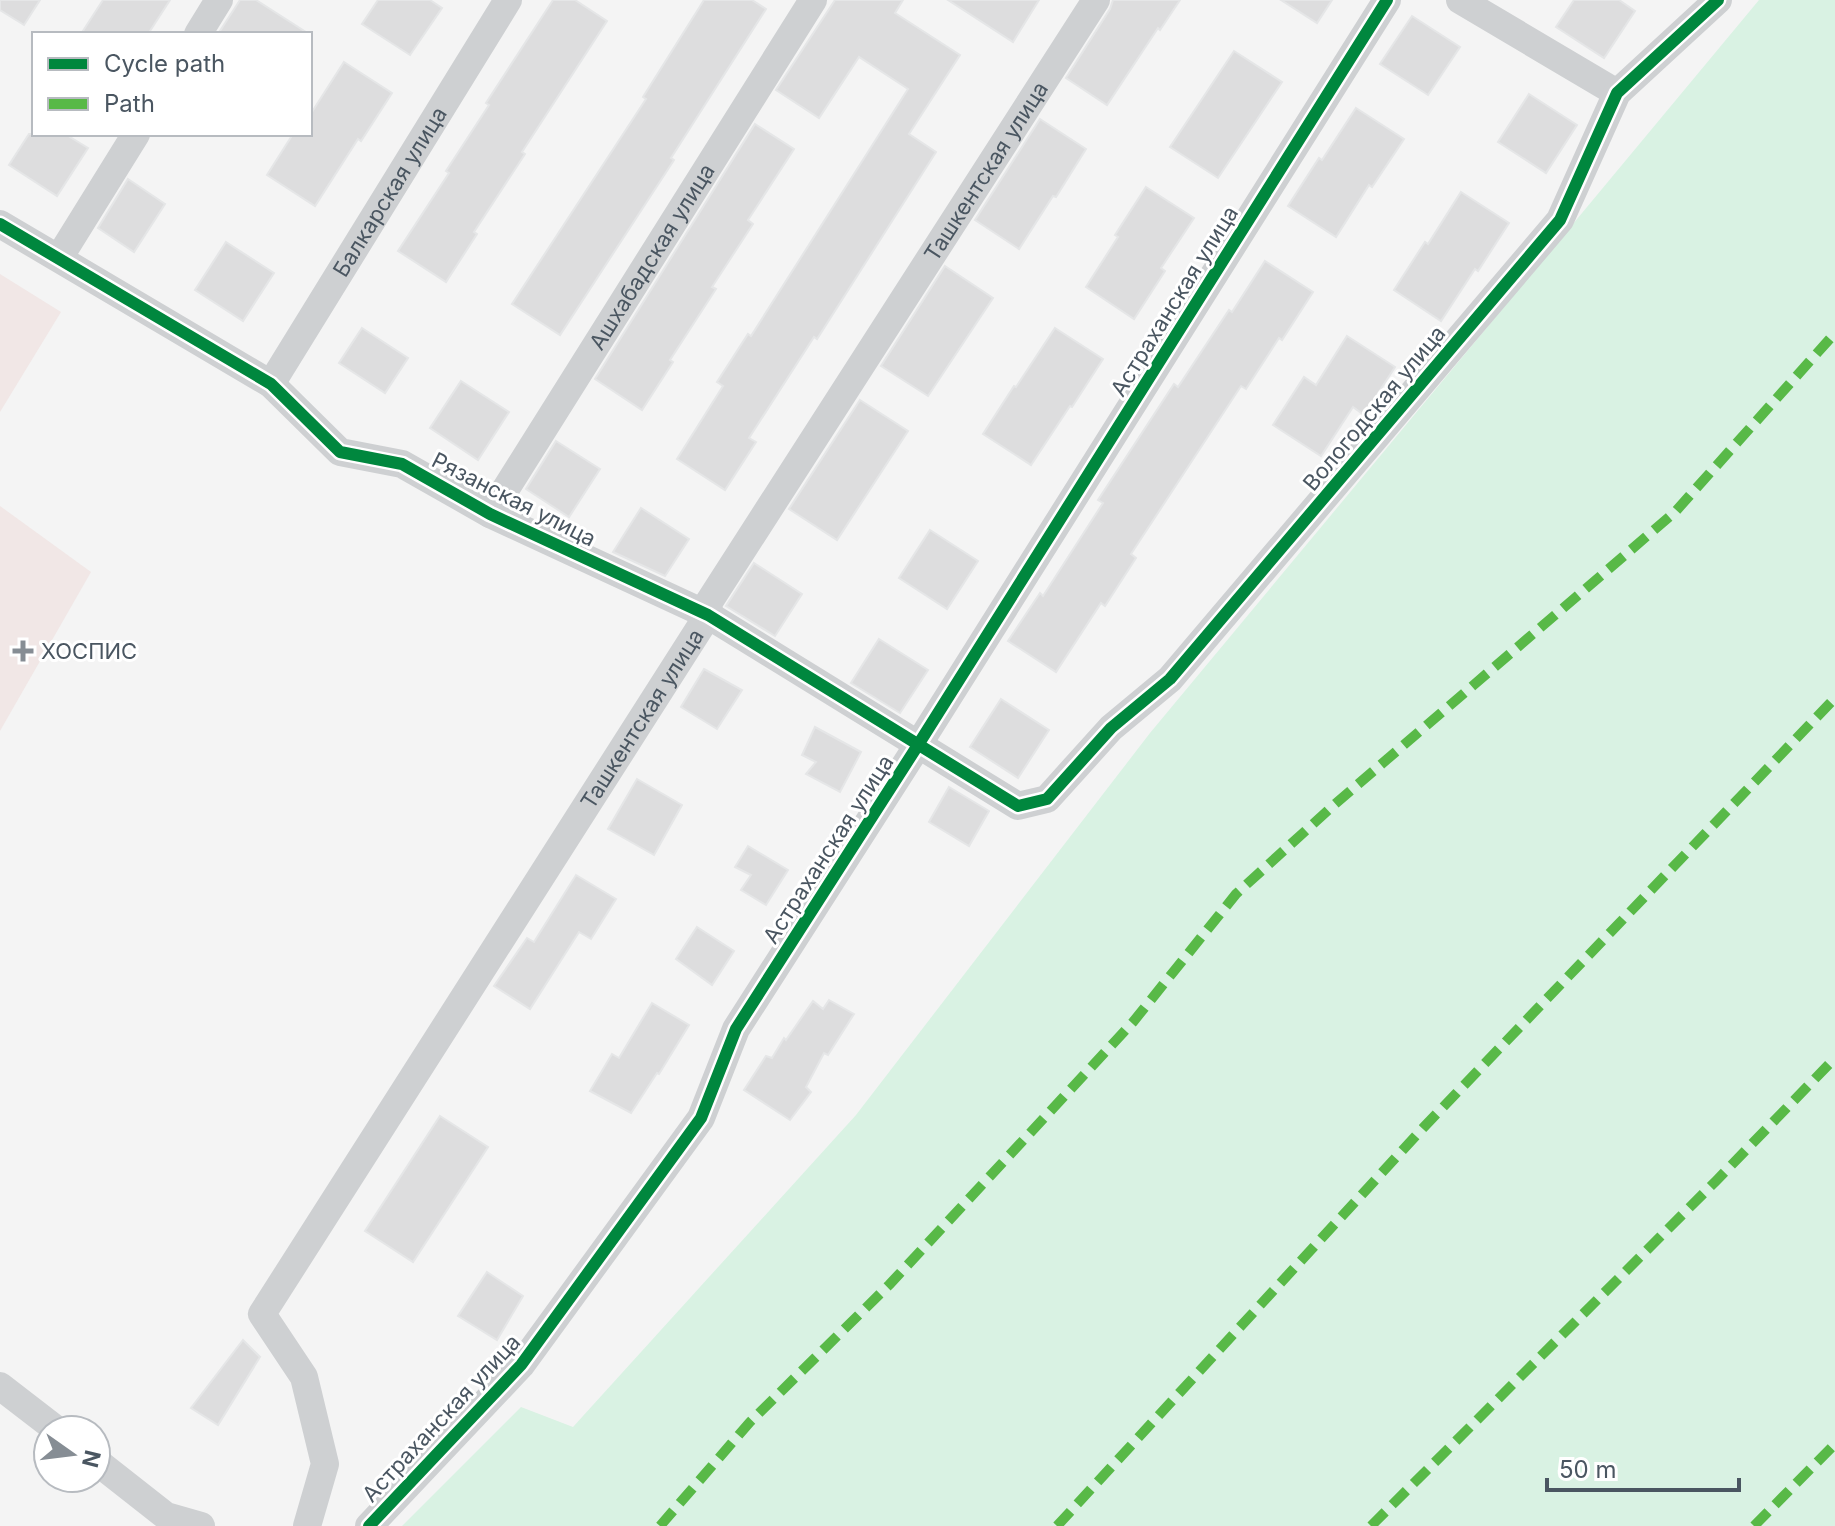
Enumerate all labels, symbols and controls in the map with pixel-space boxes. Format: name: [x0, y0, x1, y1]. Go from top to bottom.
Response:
legend: [32, 32, 312, 136]
text: Cycle path: [104, 49, 225, 78]
street label: Ташкентская улица: [919, 77, 1053, 266]
text: Path: [104, 89, 155, 118]
street label: Балкарская улица: [327, 102, 452, 281]
street label: Ашхабадская улица: [584, 159, 720, 354]
street label: Астраханская улица: [1105, 201, 1243, 401]
street label: Вологодская улица: [1297, 320, 1451, 496]
street label: Рязанская улица: [428, 447, 600, 551]
street label: Ташкентская улица: [575, 624, 709, 813]
place label: ХОСПИС: [41, 638, 137, 664]
marker: ХОСПИС: [12, 640, 34, 662]
street label: Астраханская улица: [757, 750, 899, 948]
street label: Астраханская улица: [357, 1329, 525, 1507]
north arrow: [32, 1414, 112, 1494]
scale bar: [1547, 1442, 1739, 1492]
text: N: [77, 1448, 106, 1470]
text: 50 m: [1559, 1455, 1617, 1484]

